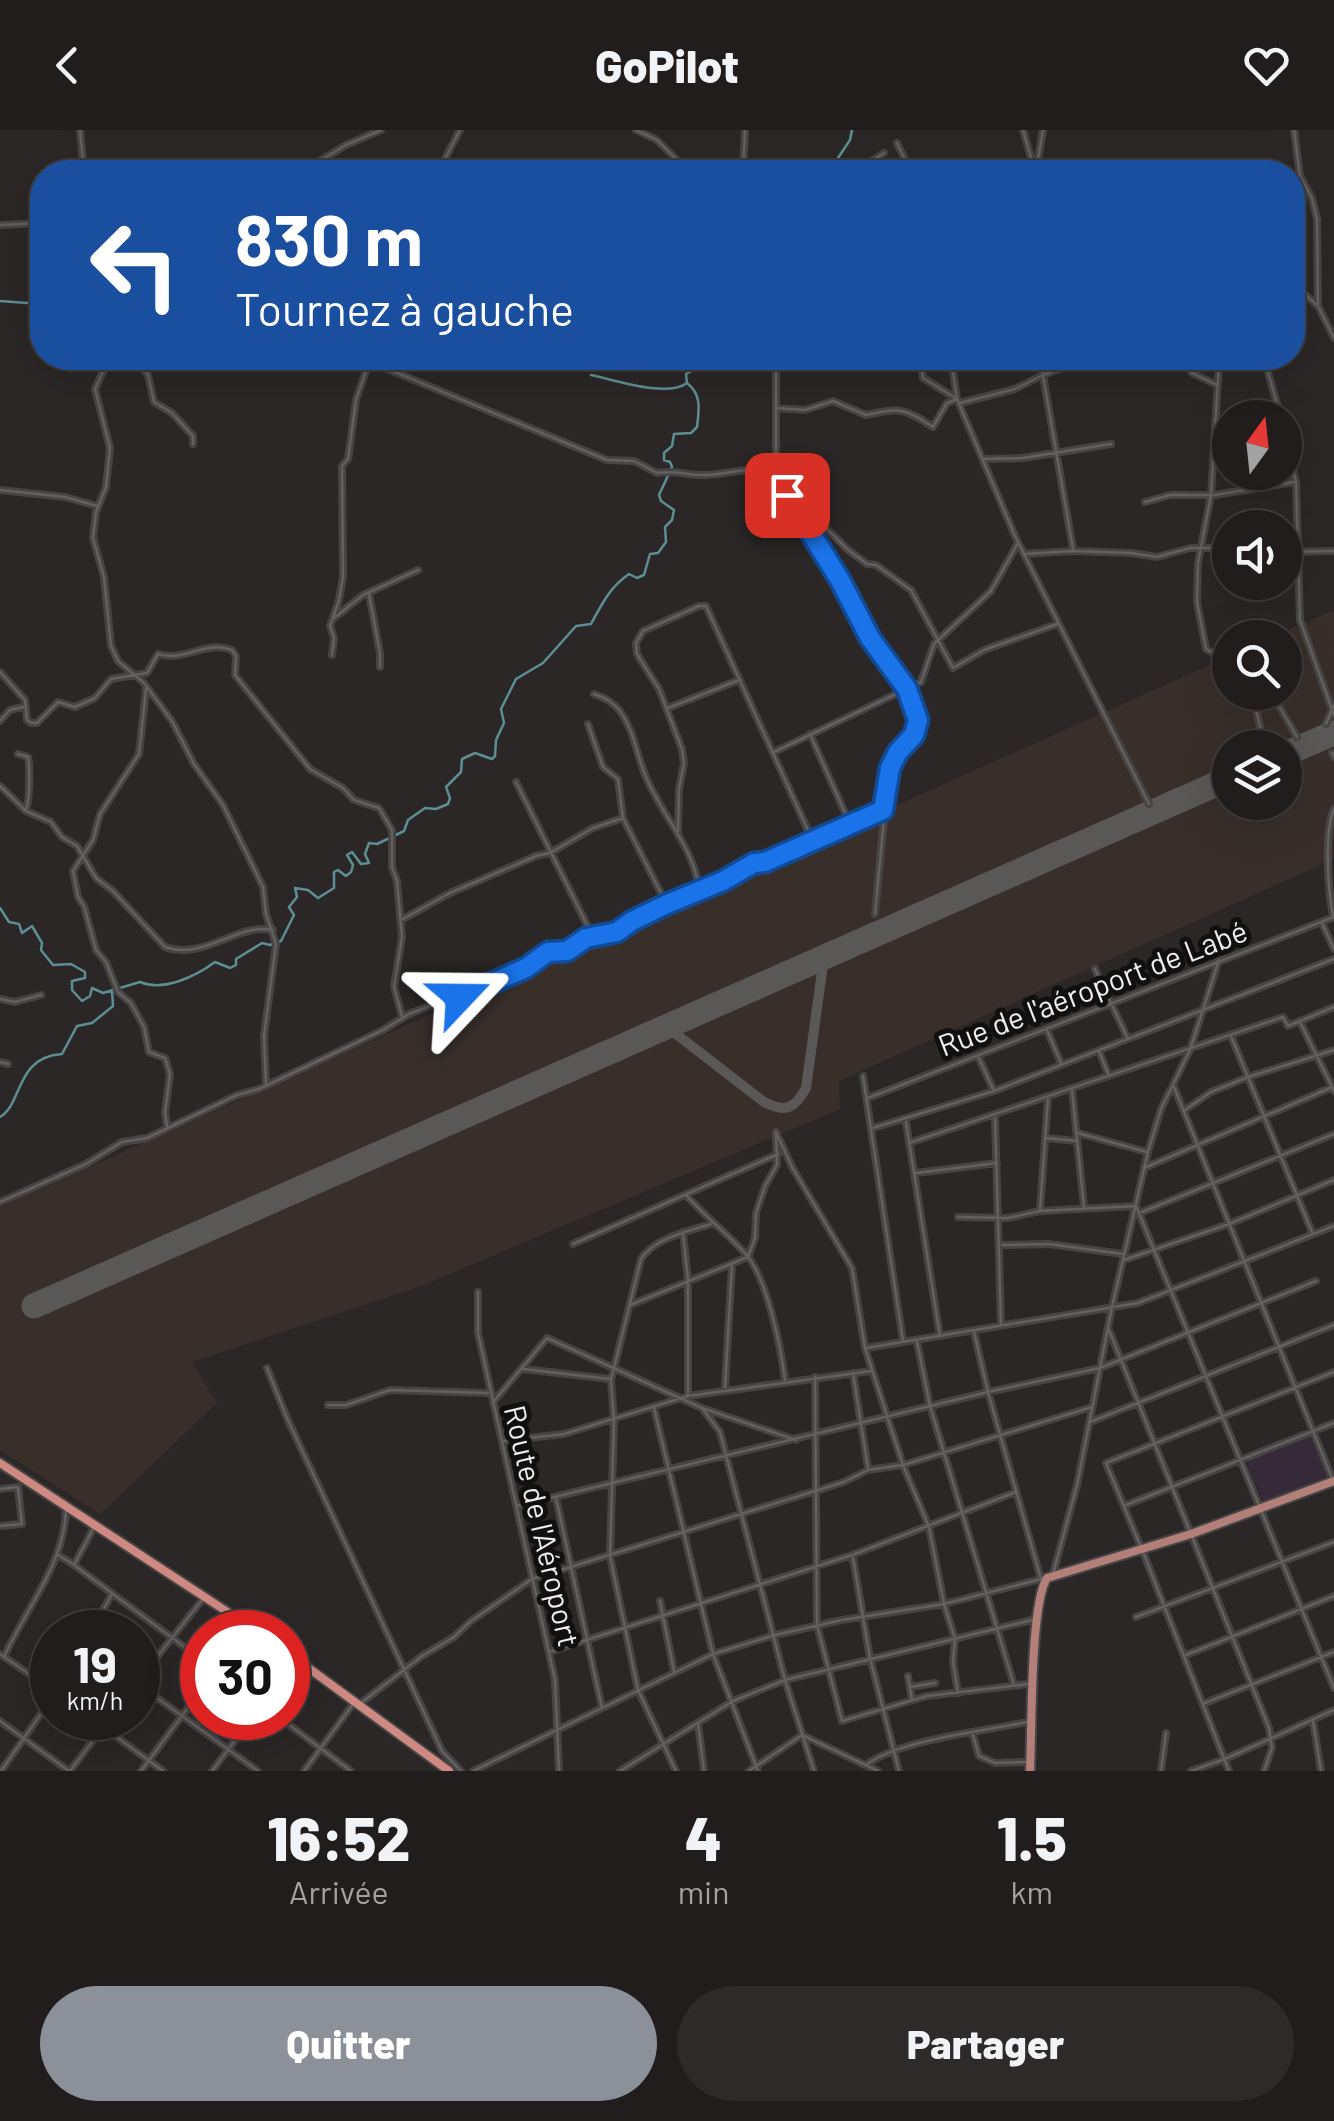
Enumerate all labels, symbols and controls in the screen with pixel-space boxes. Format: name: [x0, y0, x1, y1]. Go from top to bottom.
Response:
icon: back: [40, 38, 95, 93]
text: GoPilot: [595, 38, 739, 92]
icon: heart: [1239, 38, 1294, 93]
text: 830 m: [235, 196, 423, 280]
icon: left: [70, 200, 200, 330]
text: Tournez à gauche: [235, 281, 574, 335]
north arrow: [1212, 400, 1302, 490]
map controls: [1212, 400, 1302, 820]
pin: [745, 453, 830, 538]
icon: arrive: [760, 468, 815, 523]
button: sound: [1212, 510, 1302, 600]
button: search: [1212, 620, 1302, 710]
button: layers: [1212, 730, 1302, 820]
street label: Rue de l'aéroport de Labé: [933, 912, 1252, 1063]
position arrow: [408, 945, 512, 1049]
street label: Route de l'Aéroport: [498, 1401, 588, 1650]
speed limit sign: 30: [180, 1610, 310, 1740]
text: 19: [73, 1633, 117, 1693]
text: km/h: [67, 1685, 123, 1715]
text: 16:52: [267, 1801, 410, 1873]
text: 4: [685, 1801, 722, 1873]
text: 1.5: [997, 1801, 1067, 1873]
text: Arrivée: [289, 1872, 389, 1910]
text: min: [678, 1872, 730, 1910]
text: km: [1010, 1872, 1053, 1910]
button: Quitter: [40, 1986, 657, 2101]
button: Partager: [677, 1986, 1294, 2101]

